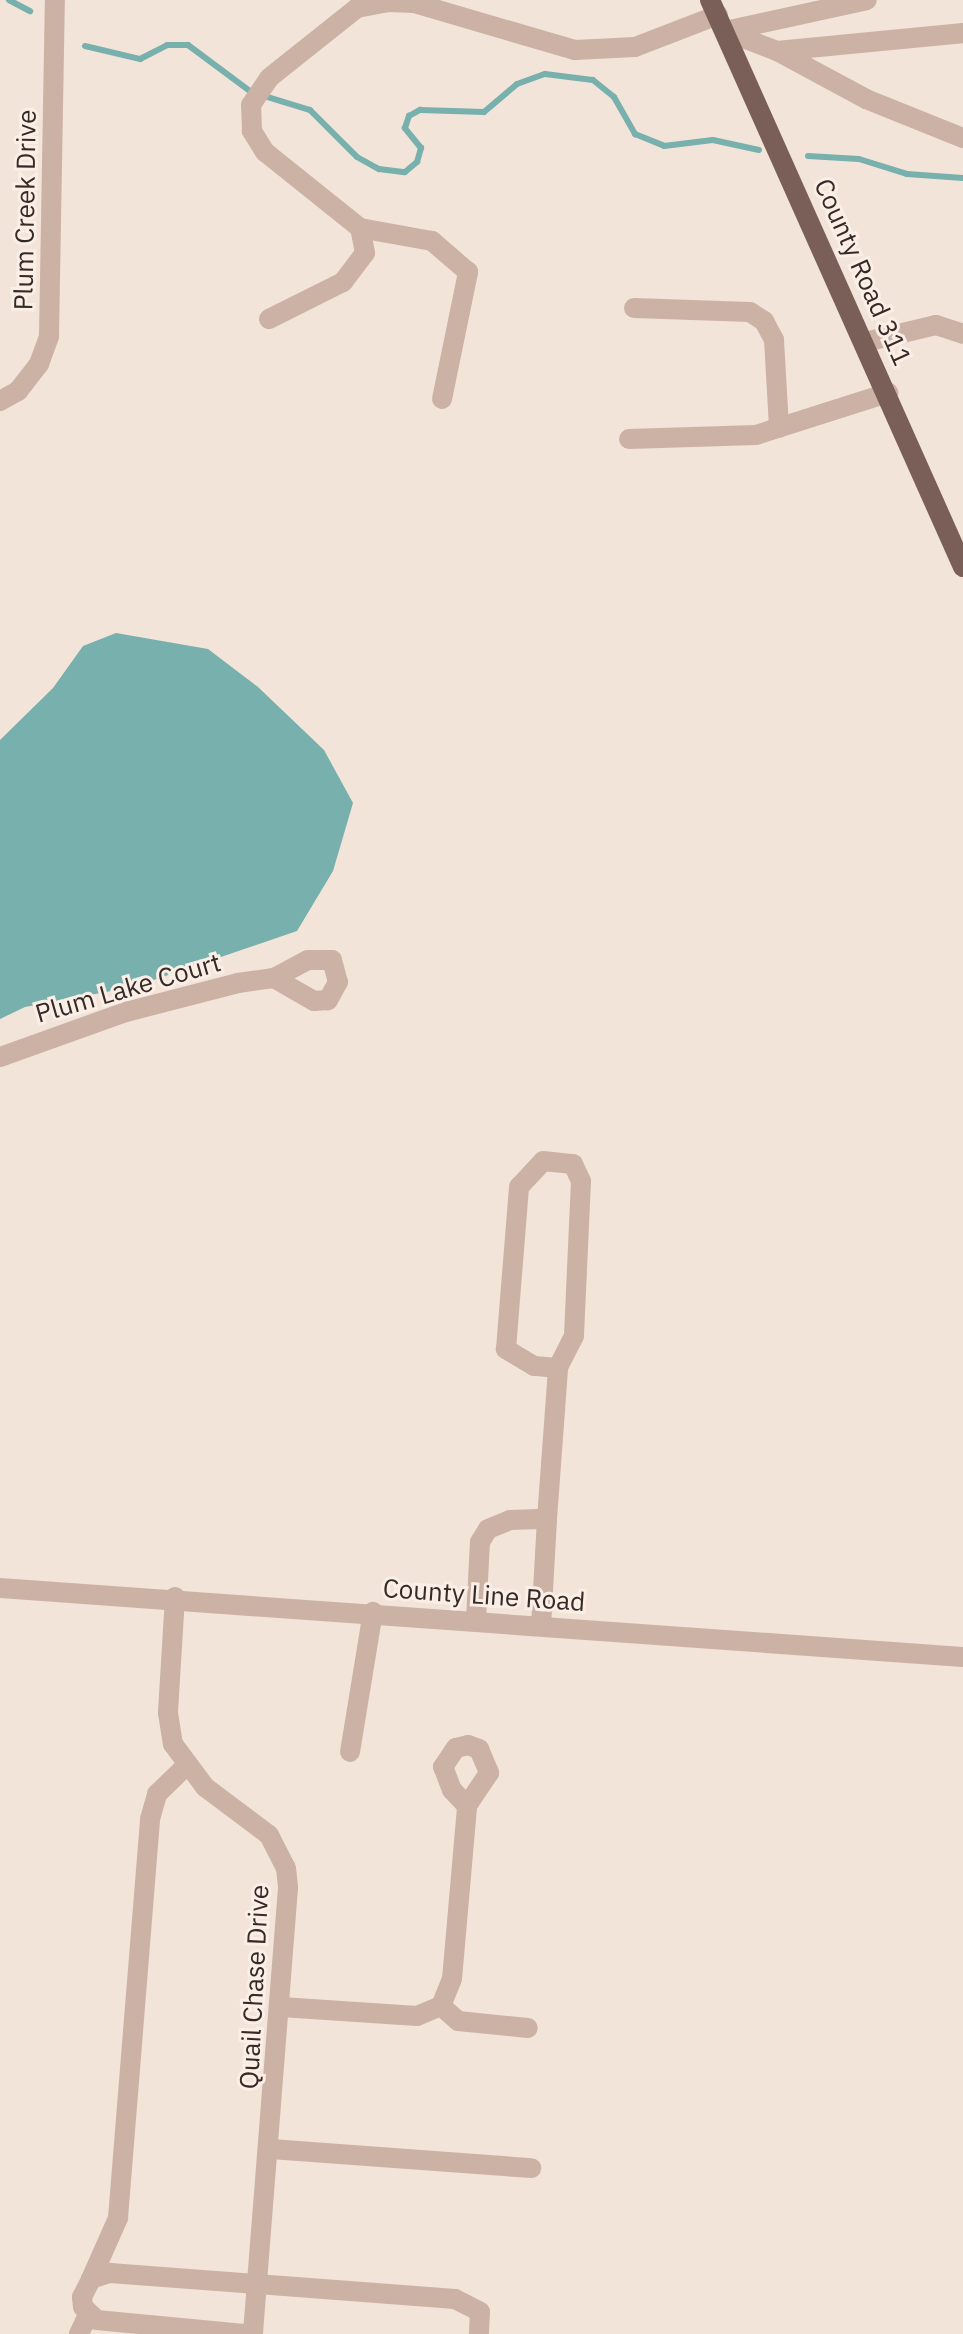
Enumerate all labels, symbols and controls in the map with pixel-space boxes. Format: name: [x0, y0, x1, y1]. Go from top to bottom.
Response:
street label: Plum Creek Drive: [8, 109, 42, 311]
street label: County Road 311: [808, 174, 918, 370]
street label: Plum Lake Court: [32, 947, 224, 1029]
street label: County Line Road: [382, 1572, 586, 1618]
street label: Quail Chase Drive: [233, 1884, 275, 2090]

